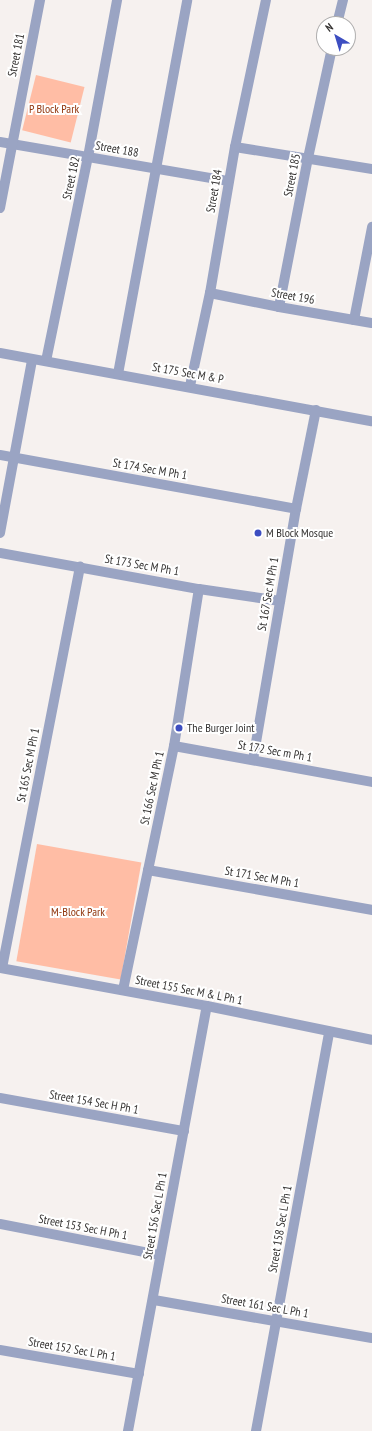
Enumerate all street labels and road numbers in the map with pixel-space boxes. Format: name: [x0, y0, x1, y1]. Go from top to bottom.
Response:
street label: Street 181: [5, 32, 27, 78]
street label: Street 188: [94, 138, 140, 160]
street label: Street 185: [281, 152, 303, 198]
street label: Street 182: [59, 155, 83, 201]
street label: Street 184: [203, 168, 225, 214]
street label: Street 196: [270, 285, 316, 307]
street label: St 175 Sec M & P: [151, 360, 225, 386]
street label: St 174 Sec M Ph 1: [112, 455, 188, 483]
street label: St 173 Sec M Ph 1: [104, 551, 180, 579]
street label: St 167 Sec M Ph 1: [254, 556, 282, 632]
street label: St 165 Sec M Ph 1: [14, 727, 42, 803]
street label: St 172 Sec m Ph 1: [237, 737, 313, 765]
street label: St 166 Sec M Ph 1: [137, 750, 167, 826]
street label: St 171 Sec M Ph 1: [224, 863, 300, 891]
street label: Street 155 Sec M & L Ph 1: [134, 972, 244, 1008]
street label: Street 154 Sec H Ph 1: [48, 1087, 140, 1117]
street label: Street 156 Sec L Ph 1: [140, 1171, 170, 1261]
street label: Street 158 Sec L Ph 1: [265, 1184, 295, 1274]
street label: Street 153 Sec H Ph 1: [37, 1211, 129, 1243]
street label: Street 161 Sec L Ph 1: [220, 1291, 310, 1321]
street label: Street 152 Sec L Ph 1: [27, 1334, 117, 1364]

